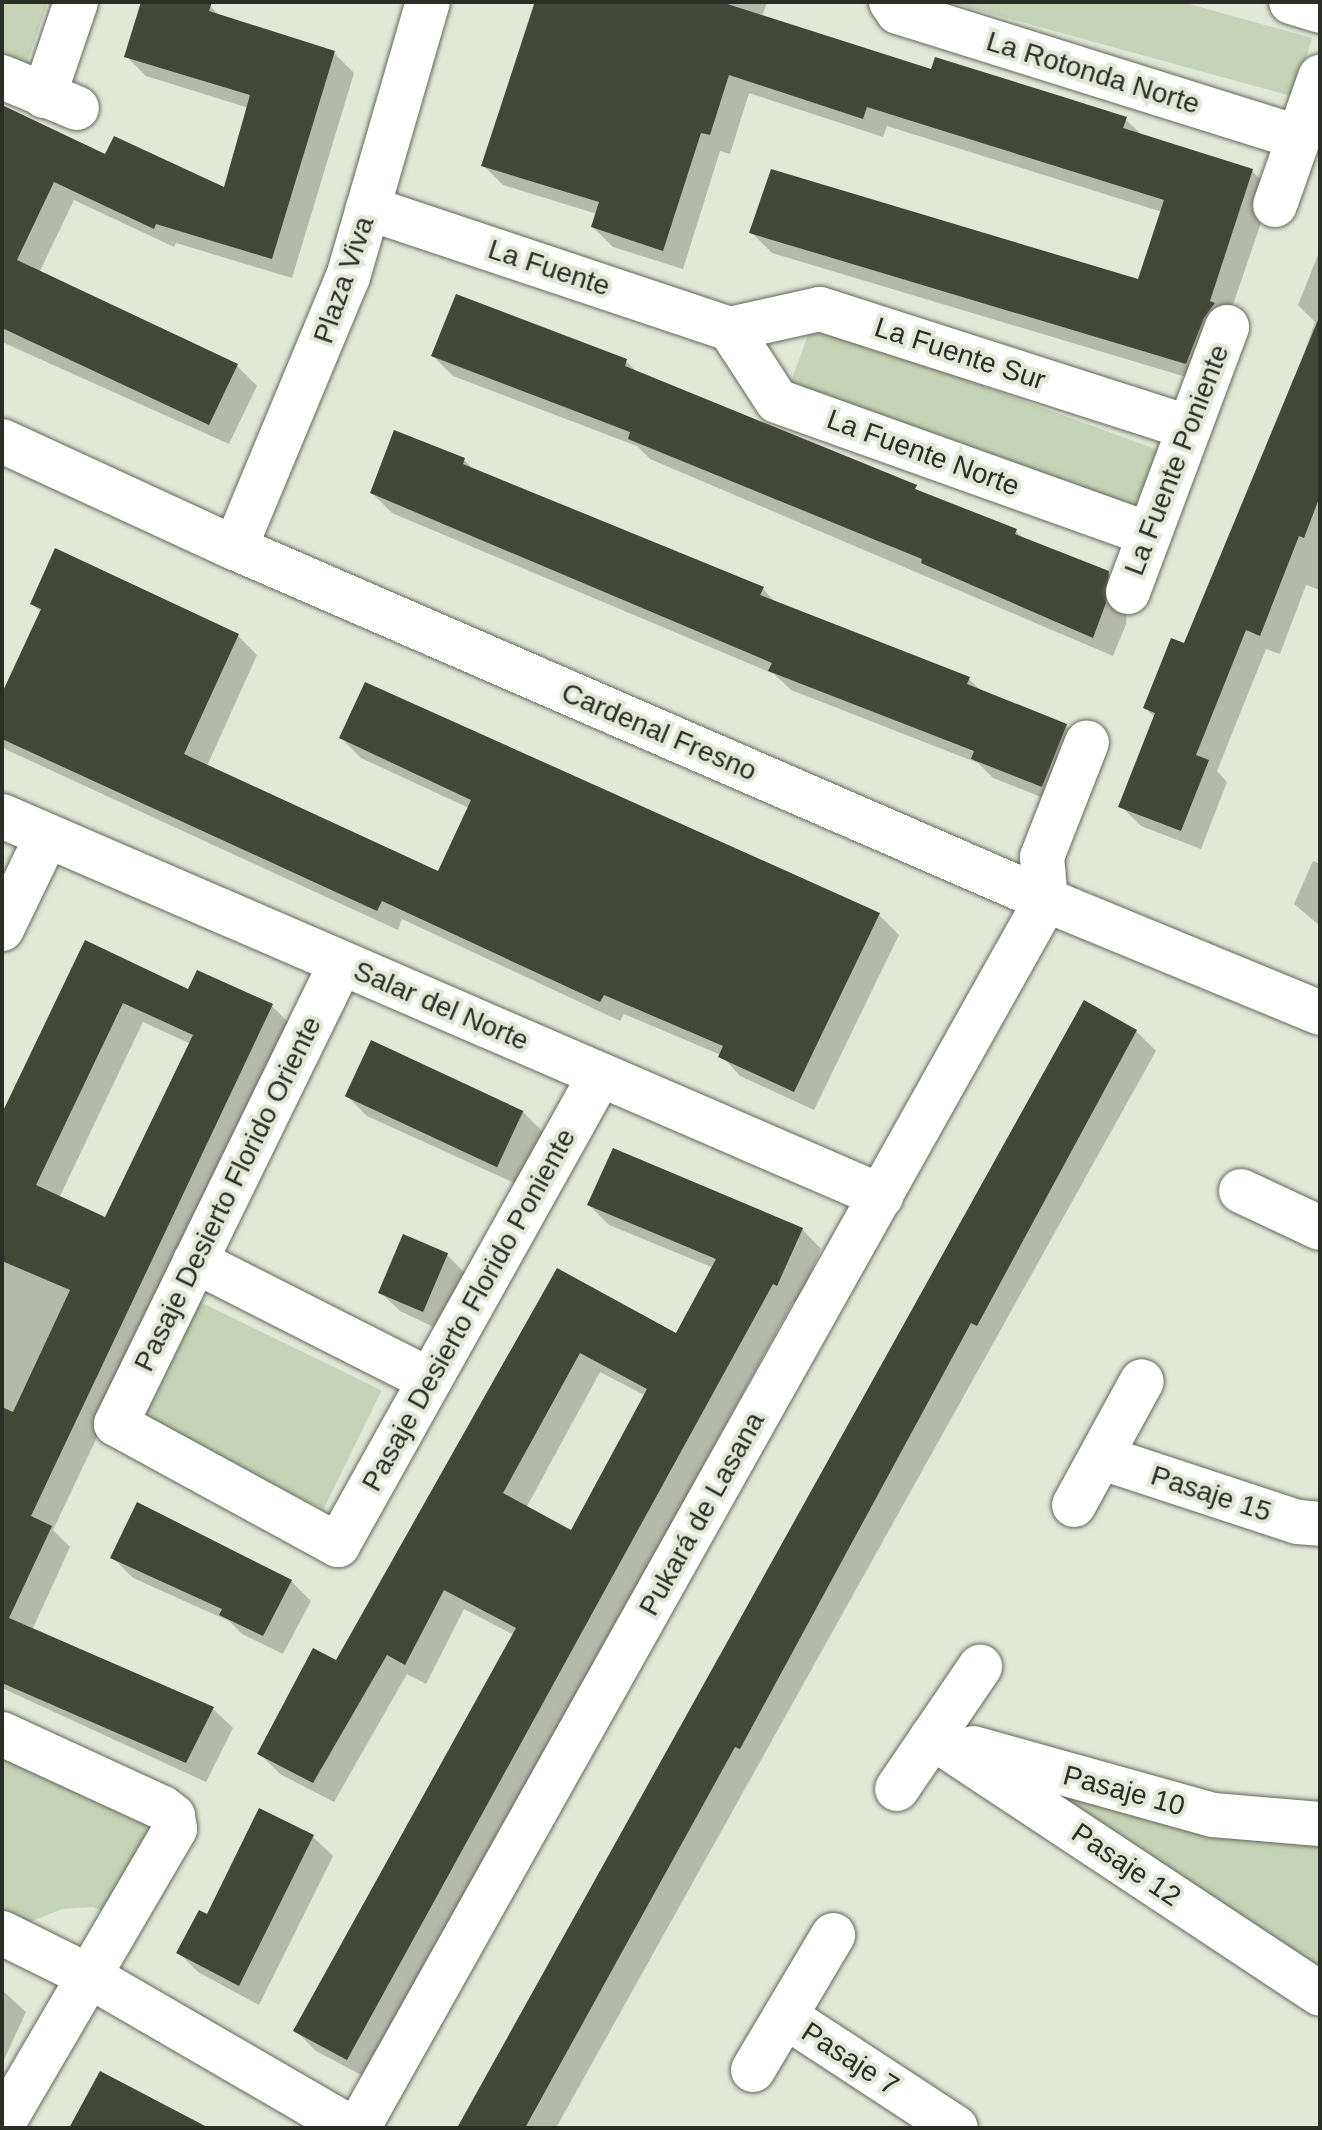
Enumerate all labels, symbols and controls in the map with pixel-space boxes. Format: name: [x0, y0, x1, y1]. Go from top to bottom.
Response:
street label: La Rotonda Norte: [982, 25, 1204, 121]
street label: Plaza Viva: [307, 212, 381, 348]
street label: La Fuente: [484, 233, 614, 303]
street label: La Fuente Sur: [870, 311, 1050, 397]
street label: La Fuente Poniente: [1118, 340, 1236, 580]
street label: La Fuente Norte: [822, 403, 1024, 503]
street label: Cardenal Fresno: [556, 676, 762, 788]
street label: Salar del Norte: [348, 954, 534, 1058]
street label: Pasaje Desierto Florido Oriente: [127, 1011, 329, 1377]
street label: Pasaje Desierto Florido Poniente: [355, 1123, 583, 1497]
street label: Pukará de Lasana: [632, 1406, 772, 1622]
street label: Pasaje 15: [1147, 1459, 1275, 1529]
street label: Pasaje 10: [1060, 1759, 1188, 1823]
street label: Pasaje 12: [1065, 1816, 1187, 1914]
street label: Pasaje 7: [795, 2015, 905, 2103]

